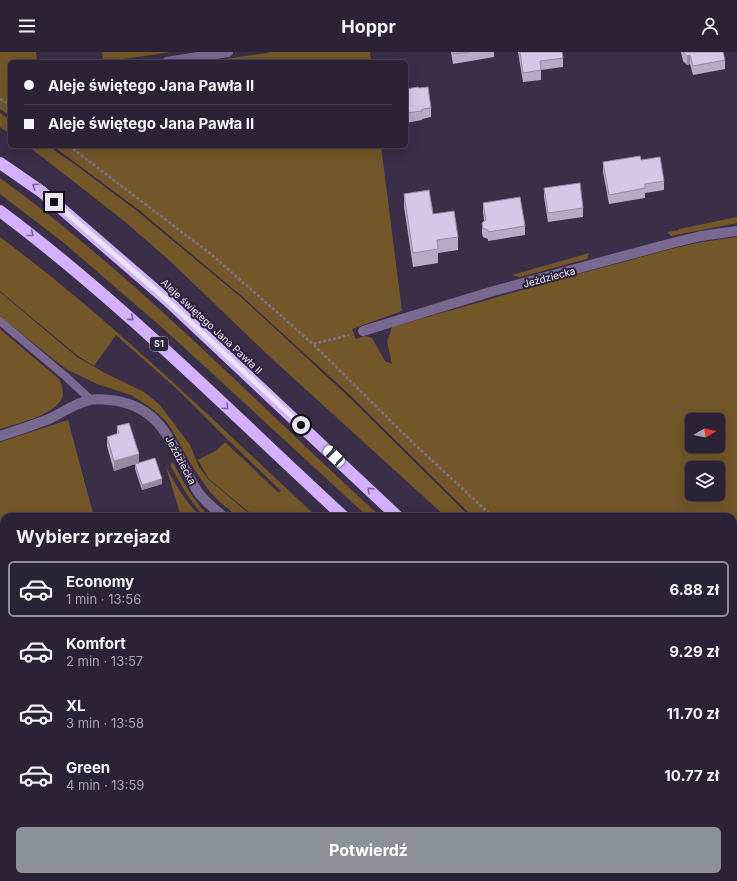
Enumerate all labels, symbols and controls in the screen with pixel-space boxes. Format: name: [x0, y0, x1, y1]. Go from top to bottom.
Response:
icon: menu: [16, 15, 38, 37]
icon: person: [699, 15, 721, 37]
text: Hoppr: [341, 16, 396, 37]
text: Aleje świętego Jana Pawła II: [48, 76, 254, 95]
text: Aleje świętego Jana Pawła II: [48, 114, 254, 133]
one-way arrow: [32, 184, 39, 191]
route end: [45, 193, 63, 211]
one-way arrow: [27, 230, 34, 237]
street label: Jeździecka: [522, 264, 576, 290]
street label: Aleje świętego Jana Pawła II: [159, 276, 265, 376]
one-way arrow: [126, 314, 133, 321]
road number: S1: [150, 337, 168, 351]
one-way arrow: [221, 402, 229, 409]
north arrow: [685, 413, 725, 453]
map controls: [685, 413, 725, 501]
route start: [292, 416, 310, 434]
street label: Jeździecka: [163, 434, 199, 486]
car: [321, 443, 347, 469]
button: layers: [685, 461, 725, 501]
one-way arrow: [367, 487, 375, 495]
text: Wybierz przejazd: [16, 526, 170, 547]
icon: car: [18, 571, 54, 607]
text: Economy: [66, 572, 134, 591]
text: 6.88 zł: [669, 580, 719, 599]
text: 1 min · 13:56: [66, 591, 141, 607]
icon: car: [18, 633, 54, 669]
text: Komfort: [66, 634, 126, 653]
text: 9.29 zł: [669, 642, 719, 661]
text: 2 min · 13:57: [66, 653, 143, 669]
icon: car: [18, 695, 54, 731]
text: XL: [66, 696, 86, 715]
text: 11.70 zł: [667, 704, 719, 723]
text: 3 min · 13:58: [66, 715, 144, 731]
icon: car: [18, 757, 54, 793]
text: Green: [66, 758, 110, 777]
text: 10.77 zł: [664, 766, 719, 785]
text: 4 min · 13:59: [66, 777, 144, 793]
button: Potwierdź: [16, 827, 721, 873]

